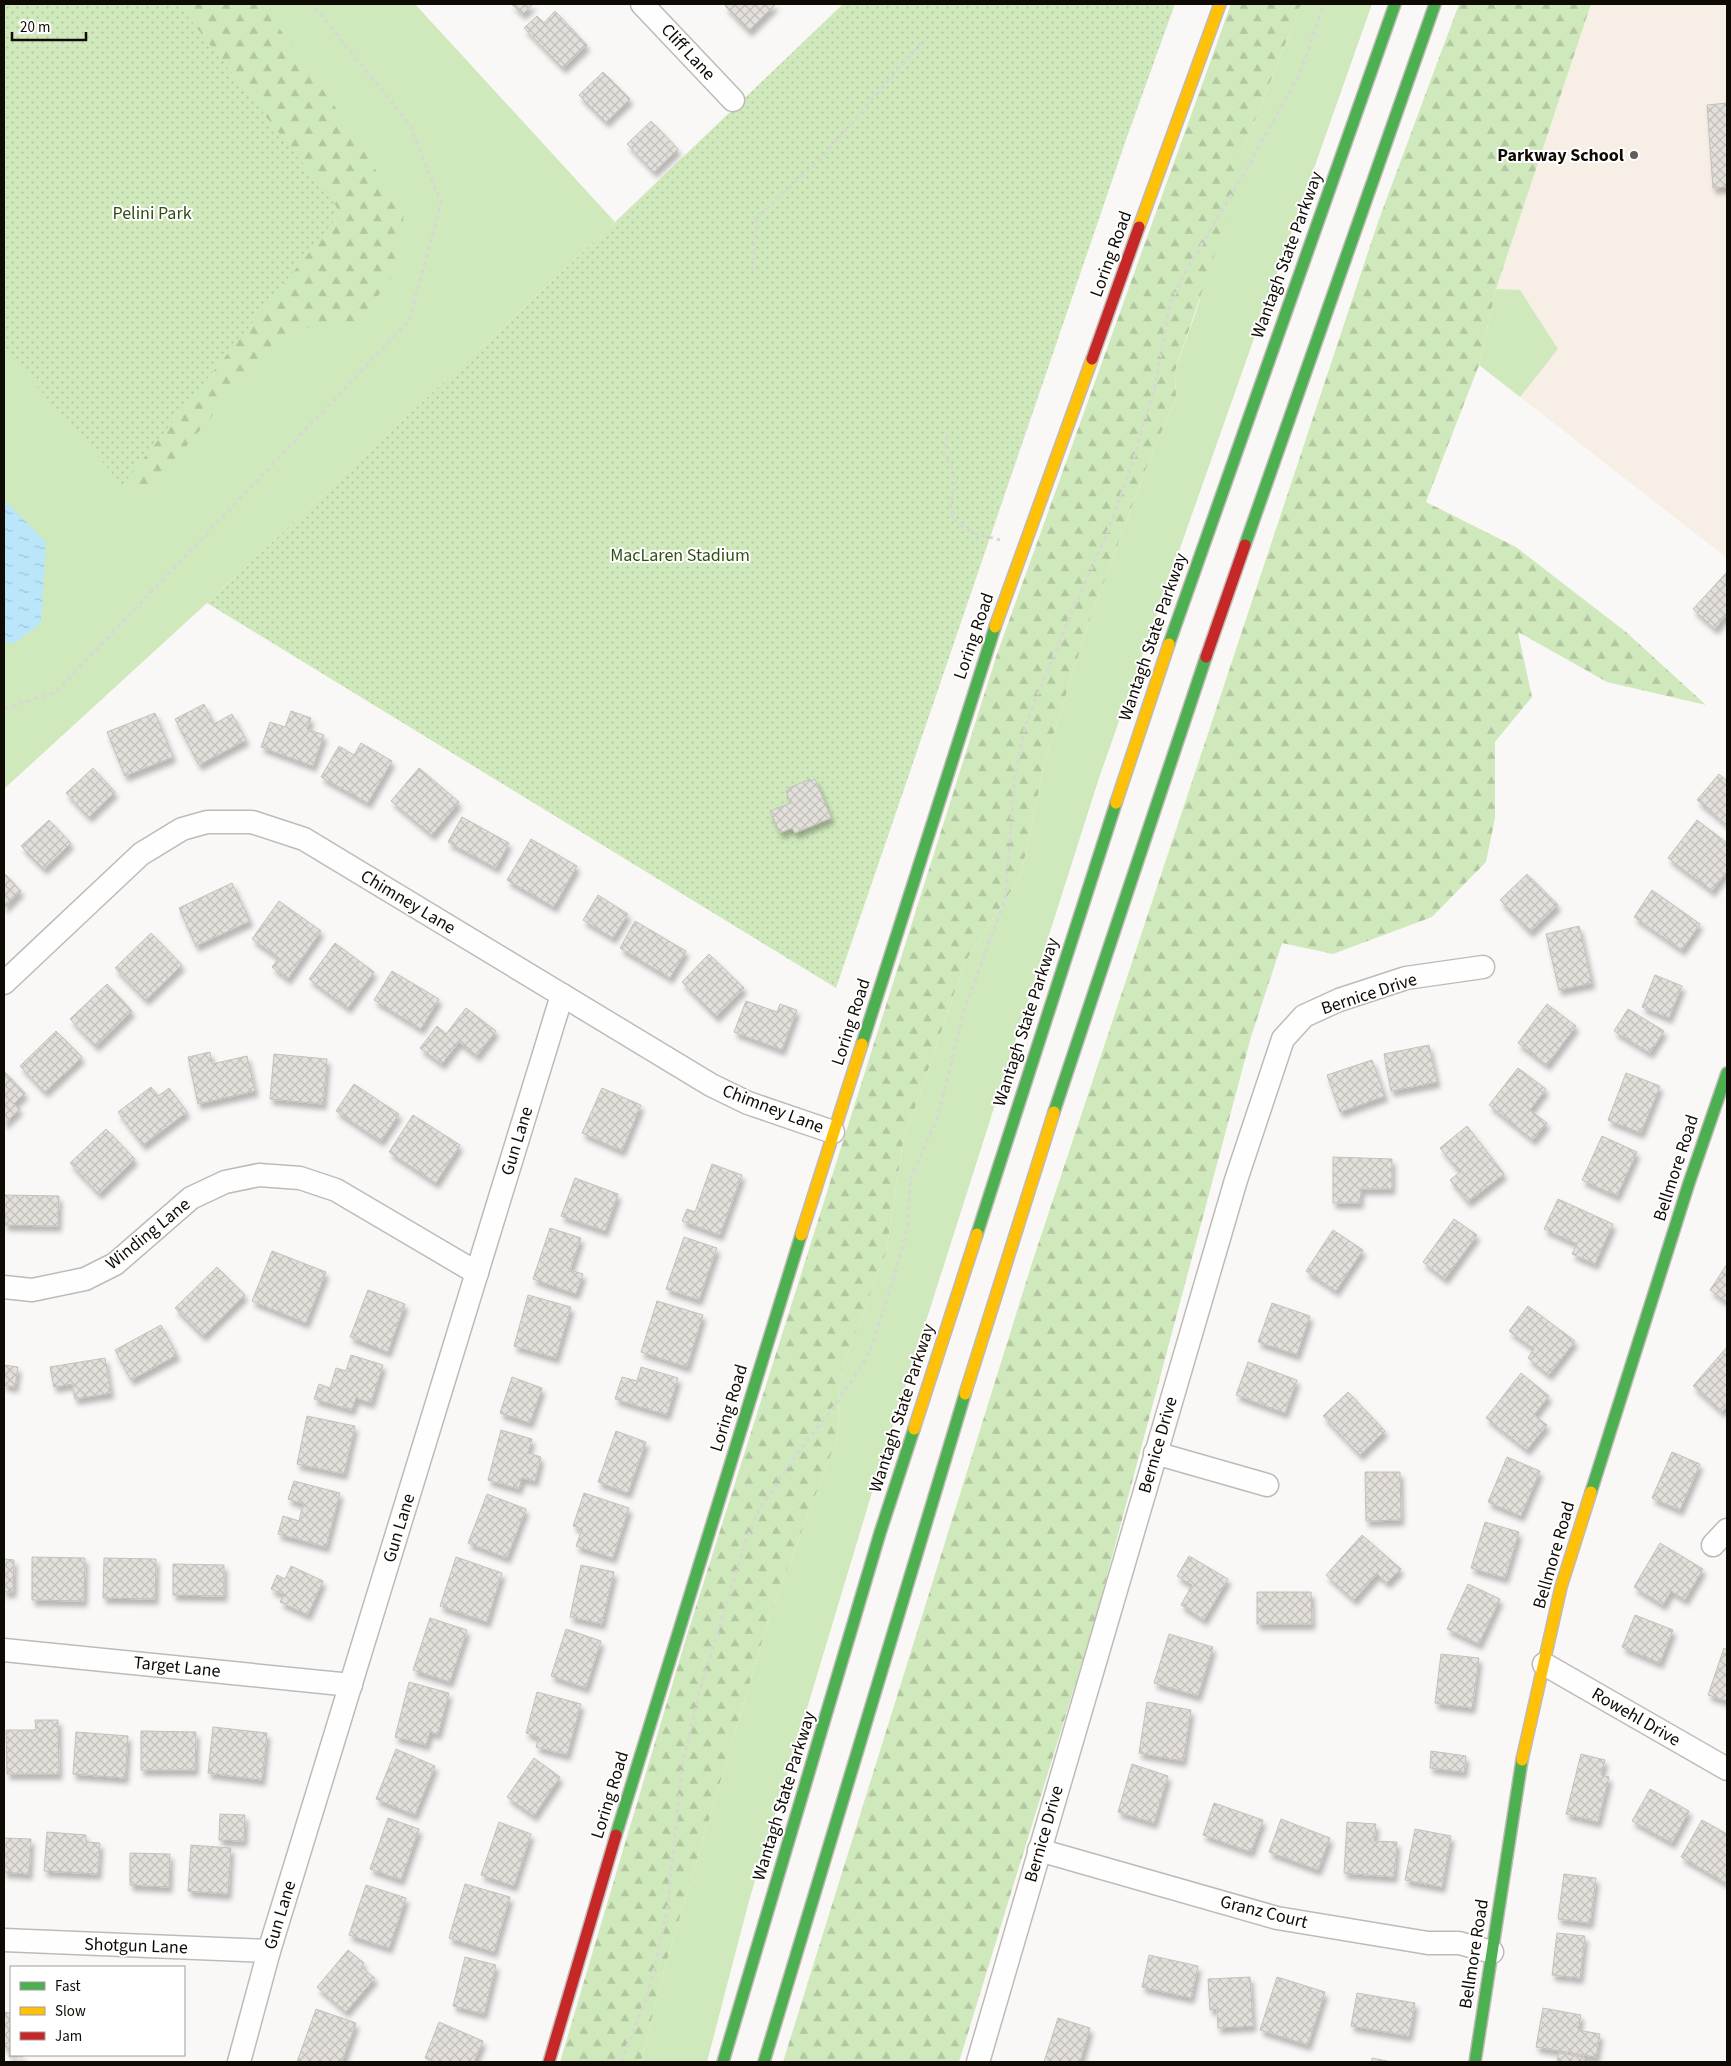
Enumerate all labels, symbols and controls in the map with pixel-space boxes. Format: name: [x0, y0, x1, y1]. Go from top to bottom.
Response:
scale bar: [12, 10, 86, 42]
text: 20 m: [20, 17, 50, 38]
street label: Cliff Lane: [655, 18, 721, 86]
place label: Parkway School: [1497, 143, 1624, 168]
marker: Parkway School: [1628, 149, 1640, 161]
street label: Wantagh State Parkway: [1245, 167, 1329, 342]
park label: Pelini Park: [112, 201, 192, 226]
street label: Loring Road: [1084, 207, 1138, 301]
park label: MacLaren Stadium: [610, 543, 750, 568]
street label: Wantagh State Parkway: [1113, 549, 1194, 724]
street label: Loring Road: [948, 589, 1000, 683]
street label: Chimney Lane: [356, 864, 460, 940]
street label: Wantagh State Parkway: [987, 934, 1065, 1110]
street label: Bernice Drive: [1318, 967, 1420, 1021]
street label: Loring Road: [825, 975, 877, 1069]
street label: Chimney Lane: [719, 1078, 827, 1140]
street label: Gun Lane: [495, 1103, 539, 1179]
street label: Bellmore Road: [1647, 1112, 1705, 1224]
street label: Winding Lane: [101, 1192, 196, 1276]
street label: Wantagh State Parkway: [863, 1320, 941, 1496]
street label: Loring Road: [704, 1361, 754, 1455]
street label: Bernice Drive: [1132, 1394, 1184, 1496]
street label: Gun Lane: [377, 1490, 421, 1566]
street label: Bellmore Road: [1527, 1498, 1581, 1612]
street label: Target Lane: [132, 1650, 222, 1684]
street label: Rowehl Drive: [1587, 1682, 1685, 1752]
street label: Wantagh State Parkway: [746, 1708, 822, 1884]
street label: Loring Road: [585, 1748, 635, 1842]
street label: Bernice Drive: [1018, 1783, 1070, 1885]
street label: Gun Lane: [258, 1877, 302, 1953]
street label: Granz Court: [1218, 1889, 1310, 1935]
street label: Bellmore Road: [1453, 1897, 1495, 2011]
street label: Shotgun Lane: [84, 1932, 188, 1960]
legend: [10, 1966, 185, 2056]
text: Fast: [55, 1976, 81, 1997]
text: Slow: [55, 2001, 86, 2022]
text: Jam: [55, 2026, 82, 2047]

